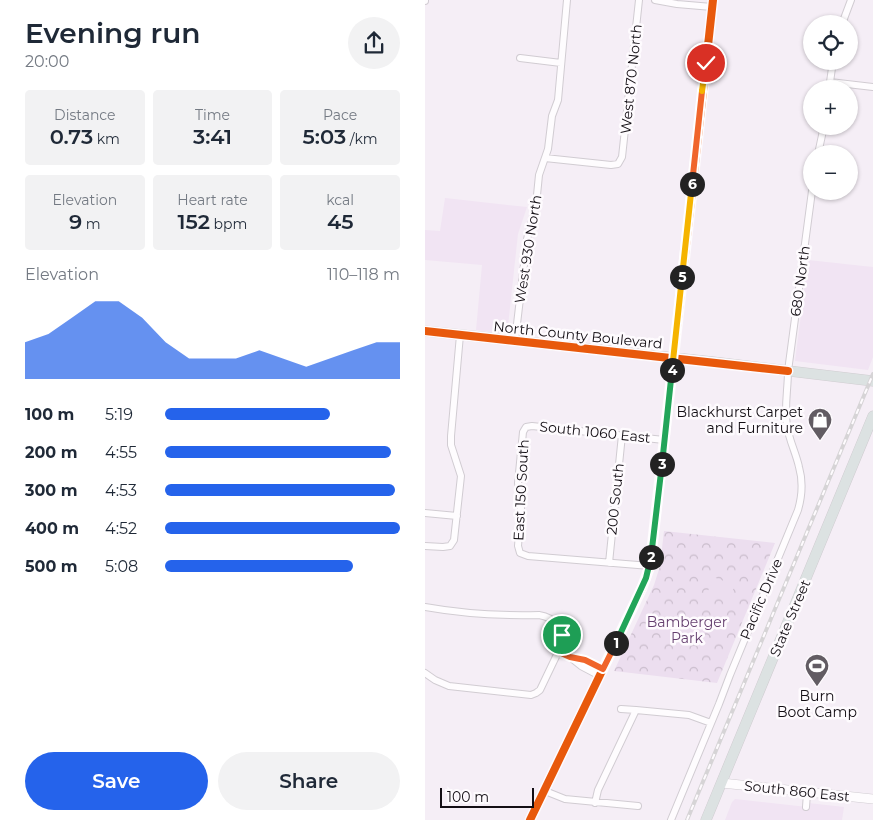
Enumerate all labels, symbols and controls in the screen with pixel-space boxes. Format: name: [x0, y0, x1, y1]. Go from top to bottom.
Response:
map controls: [803, 15, 858, 200]
button: locate: [803, 15, 858, 70]
text: Evening run: [25, 16, 200, 50]
button: share: [348, 17, 400, 69]
street label: West 870 North: [616, 23, 646, 135]
pin: [685, 42, 727, 84]
icon: check: [692, 49, 720, 77]
text: 20:00: [25, 52, 69, 71]
button: +: [803, 80, 858, 135]
text: Distance: [54, 106, 116, 124]
text: Time: [195, 106, 230, 124]
text: Pace: [323, 106, 357, 124]
text: 0.73: [50, 124, 93, 149]
text: 3:41: [193, 124, 232, 149]
text: 5:03: [303, 124, 346, 149]
text: km: [93, 130, 120, 148]
text: /km: [346, 130, 378, 148]
button: −: [803, 145, 858, 200]
pin: 6: [679, 172, 705, 196]
text: 6: [688, 175, 697, 193]
text: Elevation: [52, 191, 117, 209]
text: Heart rate: [177, 191, 248, 209]
text: kcal: [326, 191, 354, 209]
street label: West 930 North: [511, 193, 545, 305]
text: 9: [69, 209, 82, 234]
text: 152: [178, 209, 210, 234]
text: 45: [327, 209, 353, 234]
text: m: [82, 215, 101, 233]
text: bpm: [210, 215, 247, 233]
street label: 680 North: [786, 244, 814, 318]
pin: 5: [669, 264, 695, 290]
text: Elevation: [25, 265, 99, 284]
text: 110–118 m: [327, 265, 400, 284]
text: 5: [678, 268, 687, 286]
street label: North County Boulevard: [493, 317, 663, 353]
pin: 4: [659, 358, 685, 382]
text: 4: [668, 361, 677, 379]
place label: Blackhurst Carpet and Furniture: [676, 403, 803, 437]
text: 100 m: [25, 405, 74, 424]
text: 5:19: [105, 405, 133, 424]
shop icon: Blackhurst Carpet and Furniture: [807, 407, 833, 441]
street label: South 1060 East: [539, 417, 652, 447]
street label: East 150 South: [509, 439, 533, 541]
text: 200 m: [25, 443, 77, 462]
text: 4:55: [105, 443, 137, 462]
pin: 3: [649, 452, 675, 476]
text: 3: [658, 455, 667, 473]
street label: 200 South: [602, 462, 628, 536]
text: 300 m: [25, 481, 78, 500]
text: 4:53: [105, 481, 137, 500]
text: 400 m: [25, 519, 79, 538]
text: 4:52: [105, 519, 137, 538]
pin: 2: [639, 544, 663, 570]
text: 2: [647, 548, 656, 566]
street label: Pacific Drive: [736, 556, 786, 642]
text: 500 m: [25, 557, 78, 576]
text: 5:08: [105, 557, 138, 576]
street label: State Street: [766, 576, 814, 659]
park label: Bamberger Park: [647, 613, 728, 647]
pin: [541, 614, 583, 656]
icon: arrive: [548, 621, 576, 649]
pin: 1: [603, 630, 629, 656]
text: 1: [614, 634, 619, 652]
sports icon: Burn Boot Camp: [804, 653, 830, 687]
place label: Burn Boot Camp: [777, 687, 857, 721]
button: Save: [25, 752, 208, 810]
button: Share: [218, 752, 400, 810]
street label: South 860 East: [743, 777, 851, 806]
scale bar: [440, 785, 534, 808]
text: 100 m: [447, 788, 489, 806]

